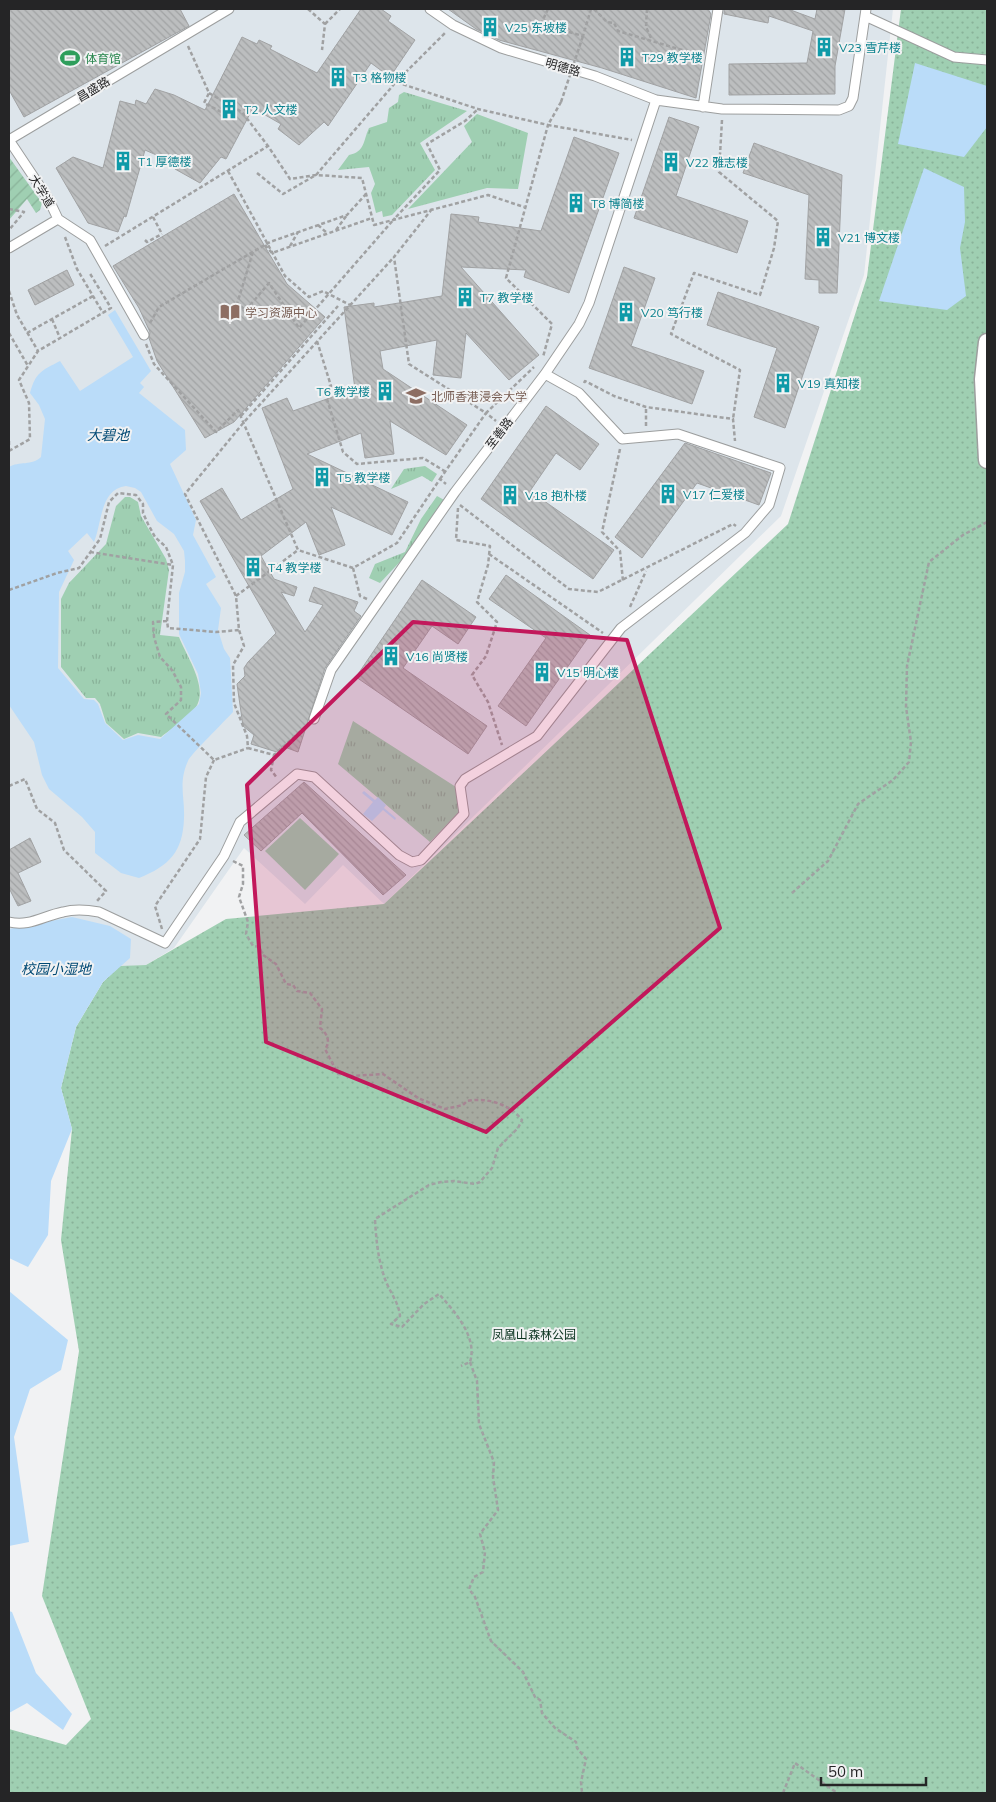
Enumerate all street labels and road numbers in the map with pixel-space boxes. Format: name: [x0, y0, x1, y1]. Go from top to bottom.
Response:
street label: 明德路: [544, 55, 582, 79]
street label: 昌盛路: [74, 73, 112, 105]
street label: 大学道: [26, 172, 58, 210]
street label: 至善路: [482, 414, 516, 452]

